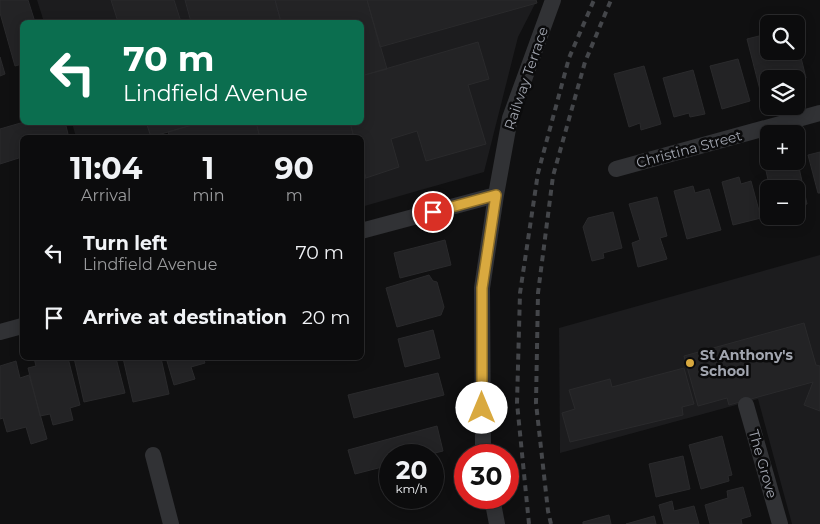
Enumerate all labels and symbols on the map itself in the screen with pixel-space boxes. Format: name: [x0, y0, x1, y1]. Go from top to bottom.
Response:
street label: Railway Terrace: [500, 24, 552, 132]
street label: Christina Street: [634, 126, 744, 172]
pin: [412, 191, 454, 233]
place label: St Anthony's School: [700, 346, 794, 380]
marker: St Anthony's School: [684, 357, 696, 369]
position arrow: [455, 381, 507, 433]
street label: The Grove: [745, 428, 781, 500]
speed limit sign: 30: [454, 444, 519, 509]

